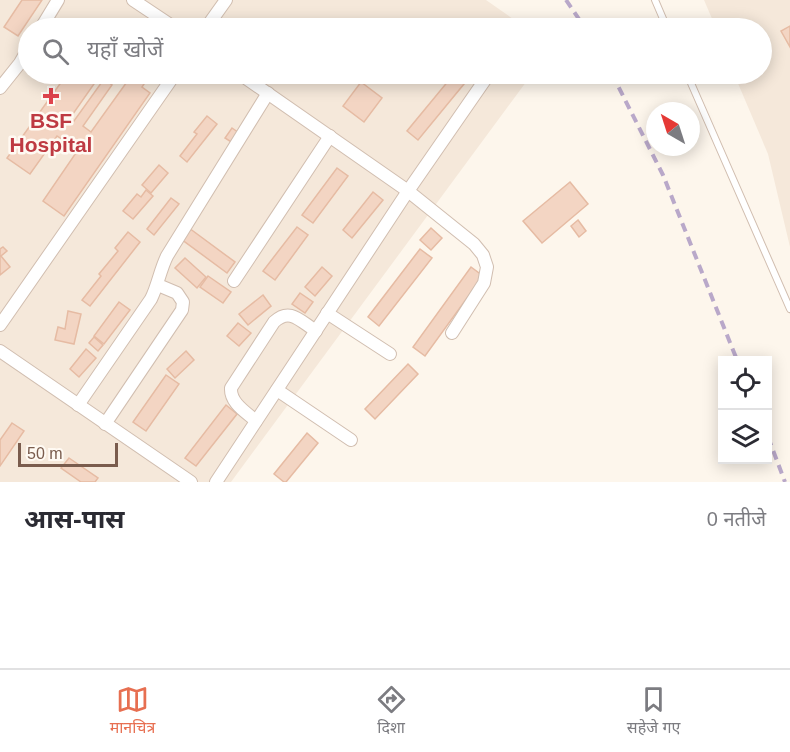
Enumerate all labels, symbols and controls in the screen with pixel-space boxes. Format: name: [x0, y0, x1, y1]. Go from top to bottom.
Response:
search box: [18, 18, 772, 84]
icon: search: [39, 35, 72, 68]
text: यहाँ खोजें: [87, 37, 163, 62]
marker: BSF Hospital: [42, 87, 60, 105]
north arrow: [646, 102, 700, 156]
place label: BSF Hospital: [10, 109, 92, 156]
map controls: [718, 356, 772, 464]
button: locate: [718, 356, 772, 410]
button: layers: [718, 410, 772, 464]
scale bar: [18, 440, 118, 468]
text: 50 m: [27, 445, 63, 462]
text: आस-पास: [24, 504, 124, 534]
text: 0 नतीजे: [707, 508, 766, 530]
tab: मानचित्र: [110, 683, 155, 740]
tab: दिशा: [375, 683, 408, 740]
tab: सहेजे गए: [627, 683, 680, 740]

